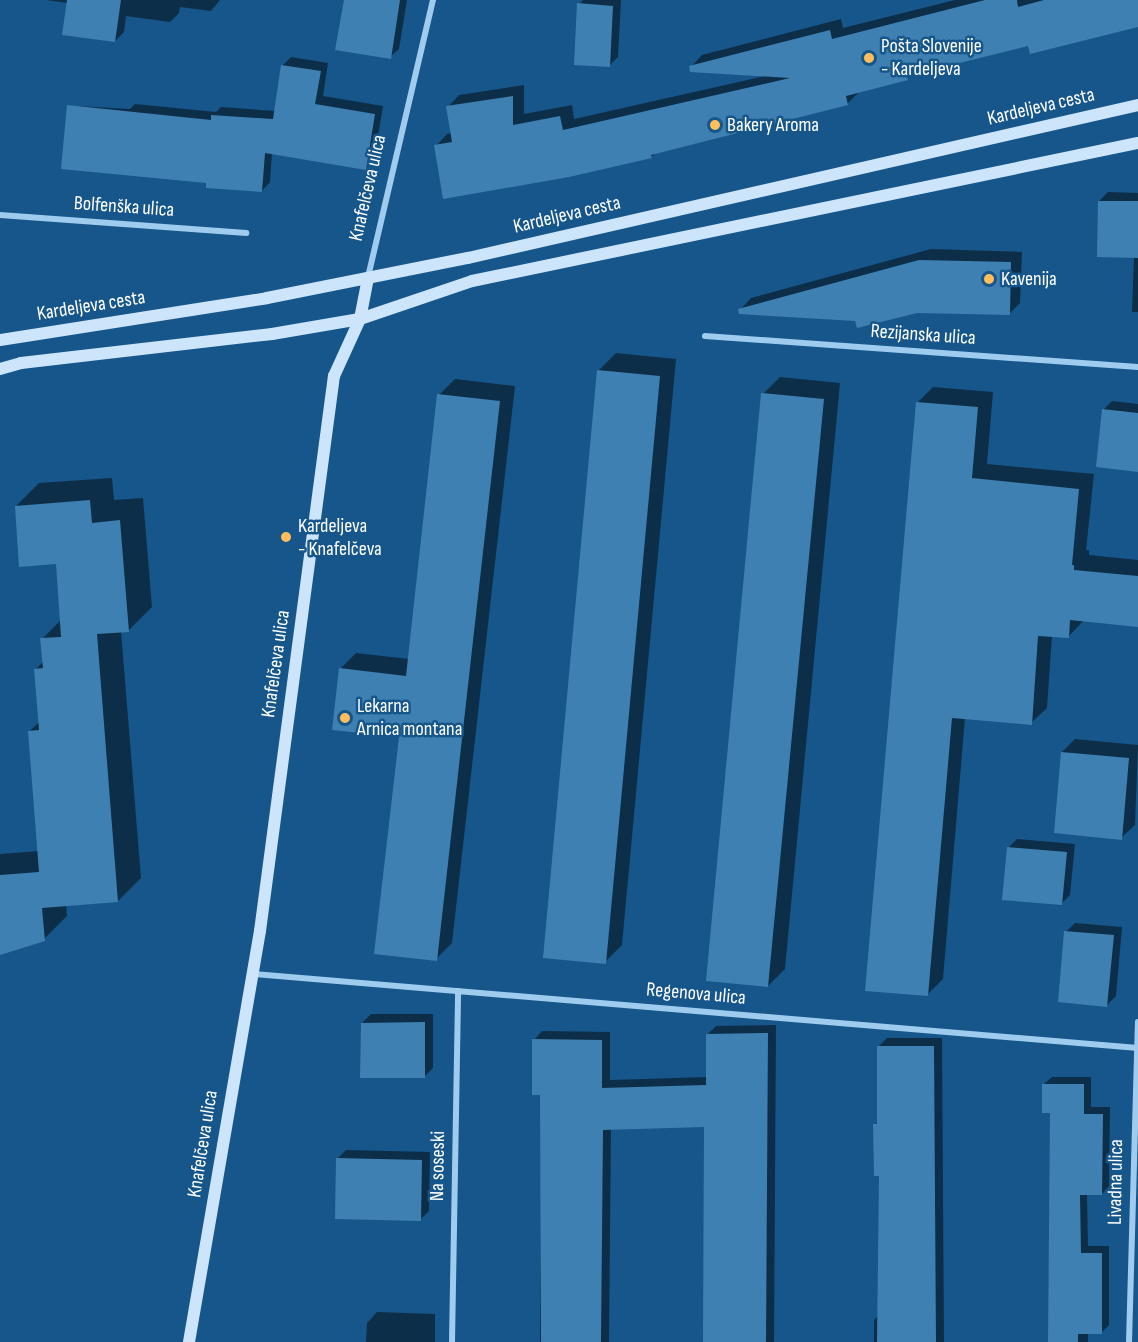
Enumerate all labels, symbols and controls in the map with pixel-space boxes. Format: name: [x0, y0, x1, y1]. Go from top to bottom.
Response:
place label: Pošta Slovenije - Kardeljeva: [881, 34, 982, 81]
marker: Pošta Slovenije - Kardeljeva: [862, 51, 876, 65]
street label: Kardeljeva cesta: [985, 83, 1097, 131]
place label: Bakery Aroma: [727, 113, 819, 137]
marker: Bakery Aroma: [708, 118, 722, 132]
street label: Knafelčeva ulica: [344, 133, 392, 243]
street label: Kardeljeva cesta: [511, 191, 623, 239]
street label: Bolfenška ulica: [73, 192, 175, 222]
place label: Kavenija: [1001, 267, 1057, 291]
marker: Kavenija: [982, 272, 996, 286]
street label: Kardeljeva cesta: [35, 286, 147, 326]
street label: Rezijanska ulica: [870, 319, 976, 351]
place label: Kardeljeva - Knafelčeva: [298, 514, 382, 561]
marker: Kardeljeva - Knafelčeva: [279, 530, 293, 544]
street label: Knafelčeva ulica: [257, 609, 295, 719]
place label: Lekarna Arnica montana: [357, 694, 462, 741]
marker: Lekarna Arnica montana: [338, 711, 352, 725]
street label: Regenova ulica: [645, 978, 747, 1010]
street label: Knafelčeva ulica: [183, 1089, 223, 1199]
street label: Na soseski: [425, 1131, 451, 1201]
street label: Livadna ulica: [1103, 1139, 1129, 1225]

